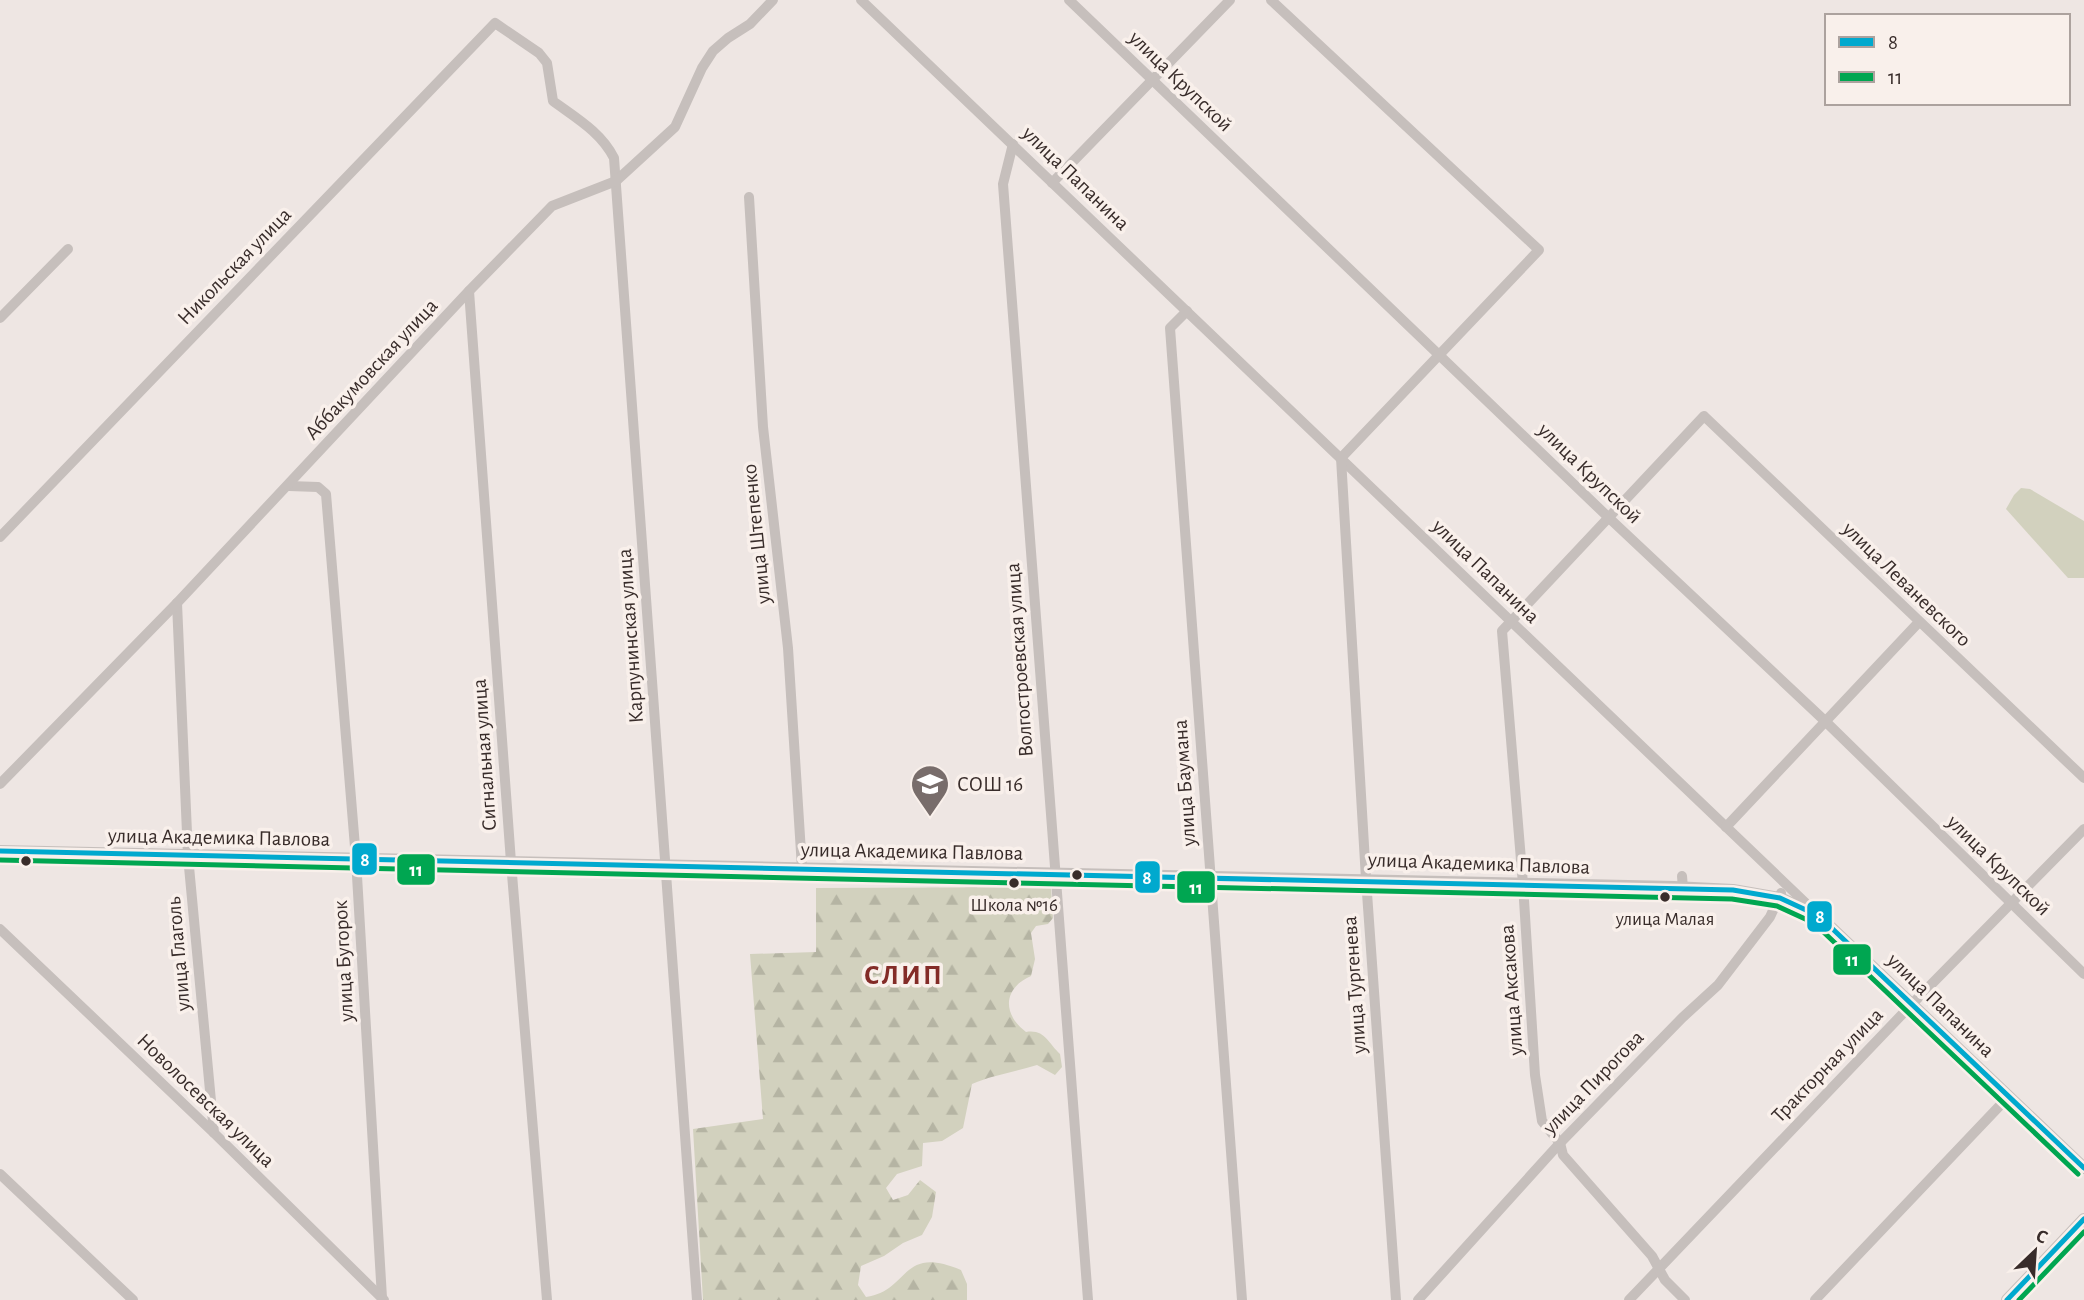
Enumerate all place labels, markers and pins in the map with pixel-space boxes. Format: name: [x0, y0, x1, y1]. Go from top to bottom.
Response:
school or university icon: СОШ 16: [909, 763, 951, 818]
place label: СОШ 16: [957, 774, 1023, 795]
unlabelled marker: [19, 854, 33, 868]
unlabelled marker: [1070, 868, 1084, 882]
marker: Школа №16: [1007, 876, 1021, 890]
marker: улица Малая: [1658, 890, 1672, 904]
place label: Школа №16: [970, 896, 1058, 915]
place label: улица Малая: [1615, 910, 1714, 929]

